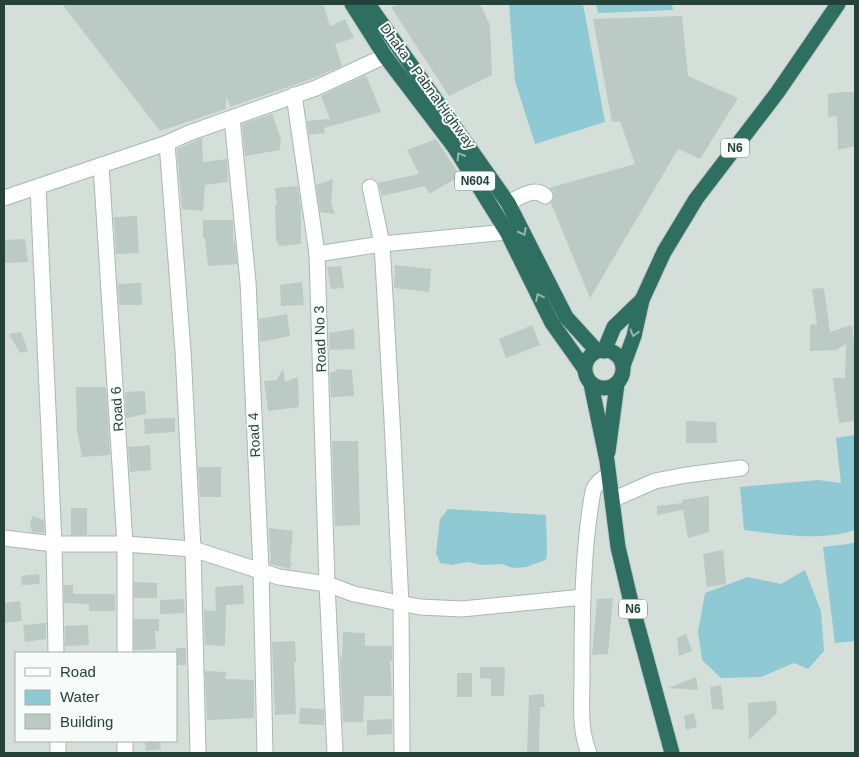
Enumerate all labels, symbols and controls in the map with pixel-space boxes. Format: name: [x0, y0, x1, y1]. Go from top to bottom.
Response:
street label: Dhaka - Pabna Highway: [377, 20, 479, 152]
road number: N6: [721, 138, 749, 158]
one-way arrow: [456, 152, 466, 161]
road number: N604: [455, 172, 495, 190]
one-way arrow: [517, 227, 527, 236]
one-way arrow: [535, 293, 545, 302]
street label: Road No 3: [311, 305, 329, 373]
one-way arrow: [630, 329, 640, 337]
street label: Road 6: [107, 386, 127, 432]
street label: Road 4: [245, 412, 263, 458]
road number: N6: [619, 600, 647, 618]
legend: [15, 652, 178, 742]
text: Road: [60, 663, 96, 680]
text: Water: [60, 688, 99, 705]
text: Building: [60, 713, 113, 730]

